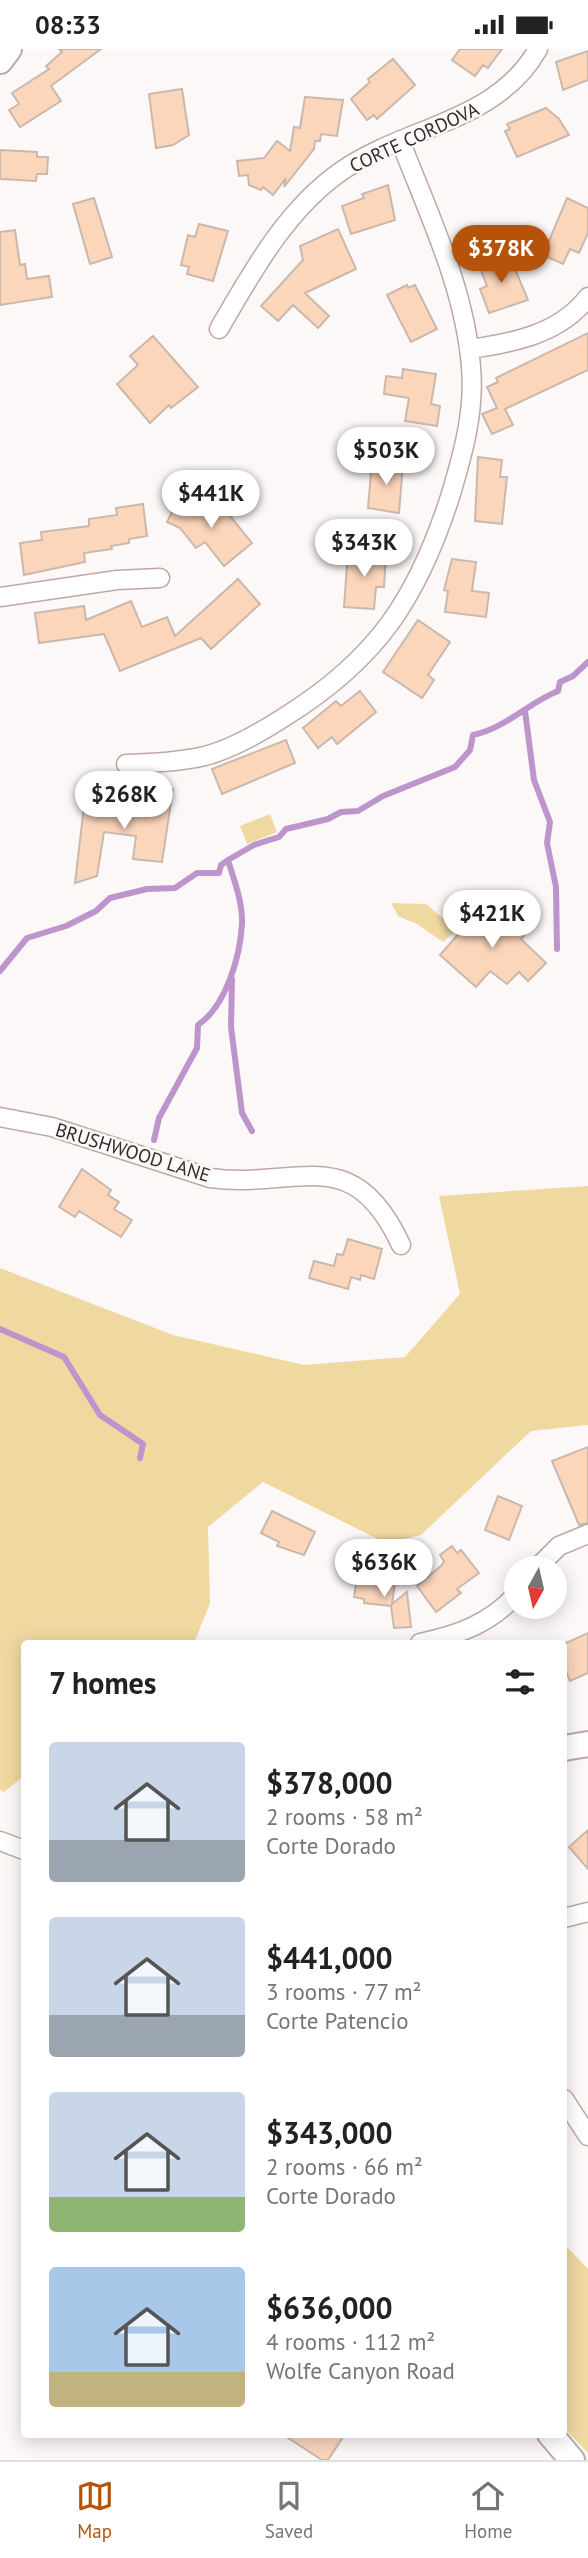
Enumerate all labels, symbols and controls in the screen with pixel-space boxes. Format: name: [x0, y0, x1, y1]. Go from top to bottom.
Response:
text: 08:33: [35, 8, 101, 41]
street label: CORTE CORDOVA: [346, 97, 482, 177]
pin: $378K: [452, 225, 550, 285]
text: $378K: [468, 233, 534, 262]
pin: $503K: [337, 427, 435, 487]
text: $503K: [353, 435, 419, 464]
pin: $441K: [162, 470, 260, 530]
text: $441K: [178, 478, 244, 507]
pin: $343K: [315, 519, 413, 579]
text: $343K: [331, 527, 397, 556]
pin: $268K: [75, 771, 173, 831]
text: $268K: [91, 779, 157, 808]
pin: $421K: [443, 891, 541, 950]
text: $421K: [459, 898, 525, 927]
street label: BRUSHWOOD LANE: [53, 1117, 213, 1187]
pin: $636K: [335, 1539, 433, 1599]
text: $636K: [351, 1547, 417, 1576]
north arrow: [504, 1556, 567, 1619]
map controls: [504, 1556, 567, 1619]
text: 7 homes: [49, 1663, 157, 1702]
icon: filters: [501, 1663, 539, 1701]
text: $378,000: [266, 1763, 393, 1802]
icon: home: [105, 1770, 189, 1854]
text: 2 rooms · 58 m²: [266, 1802, 423, 1831]
text: Corte Dorado: [266, 1831, 396, 1860]
text: $441,000: [266, 1938, 393, 1977]
icon: home: [105, 1945, 189, 2029]
text: 3 rooms · 77 m²: [266, 1977, 422, 2006]
text: Corte Patencio: [266, 2006, 409, 2035]
text: $343,000: [266, 2113, 393, 2152]
icon: home: [105, 2120, 189, 2204]
text: 2 rooms · 66 m²: [266, 2152, 423, 2181]
text: Corte Dorado: [266, 2181, 396, 2210]
text: $636,000: [266, 2288, 393, 2327]
icon: home: [105, 2295, 189, 2379]
text: 4 rooms · 112 m²: [266, 2327, 435, 2356]
text: Wolfe Canyon Road: [266, 2356, 455, 2385]
tab: Map: [76, 2477, 114, 2543]
tab: Saved: [265, 2477, 313, 2543]
tab: Home: [464, 2477, 512, 2543]

